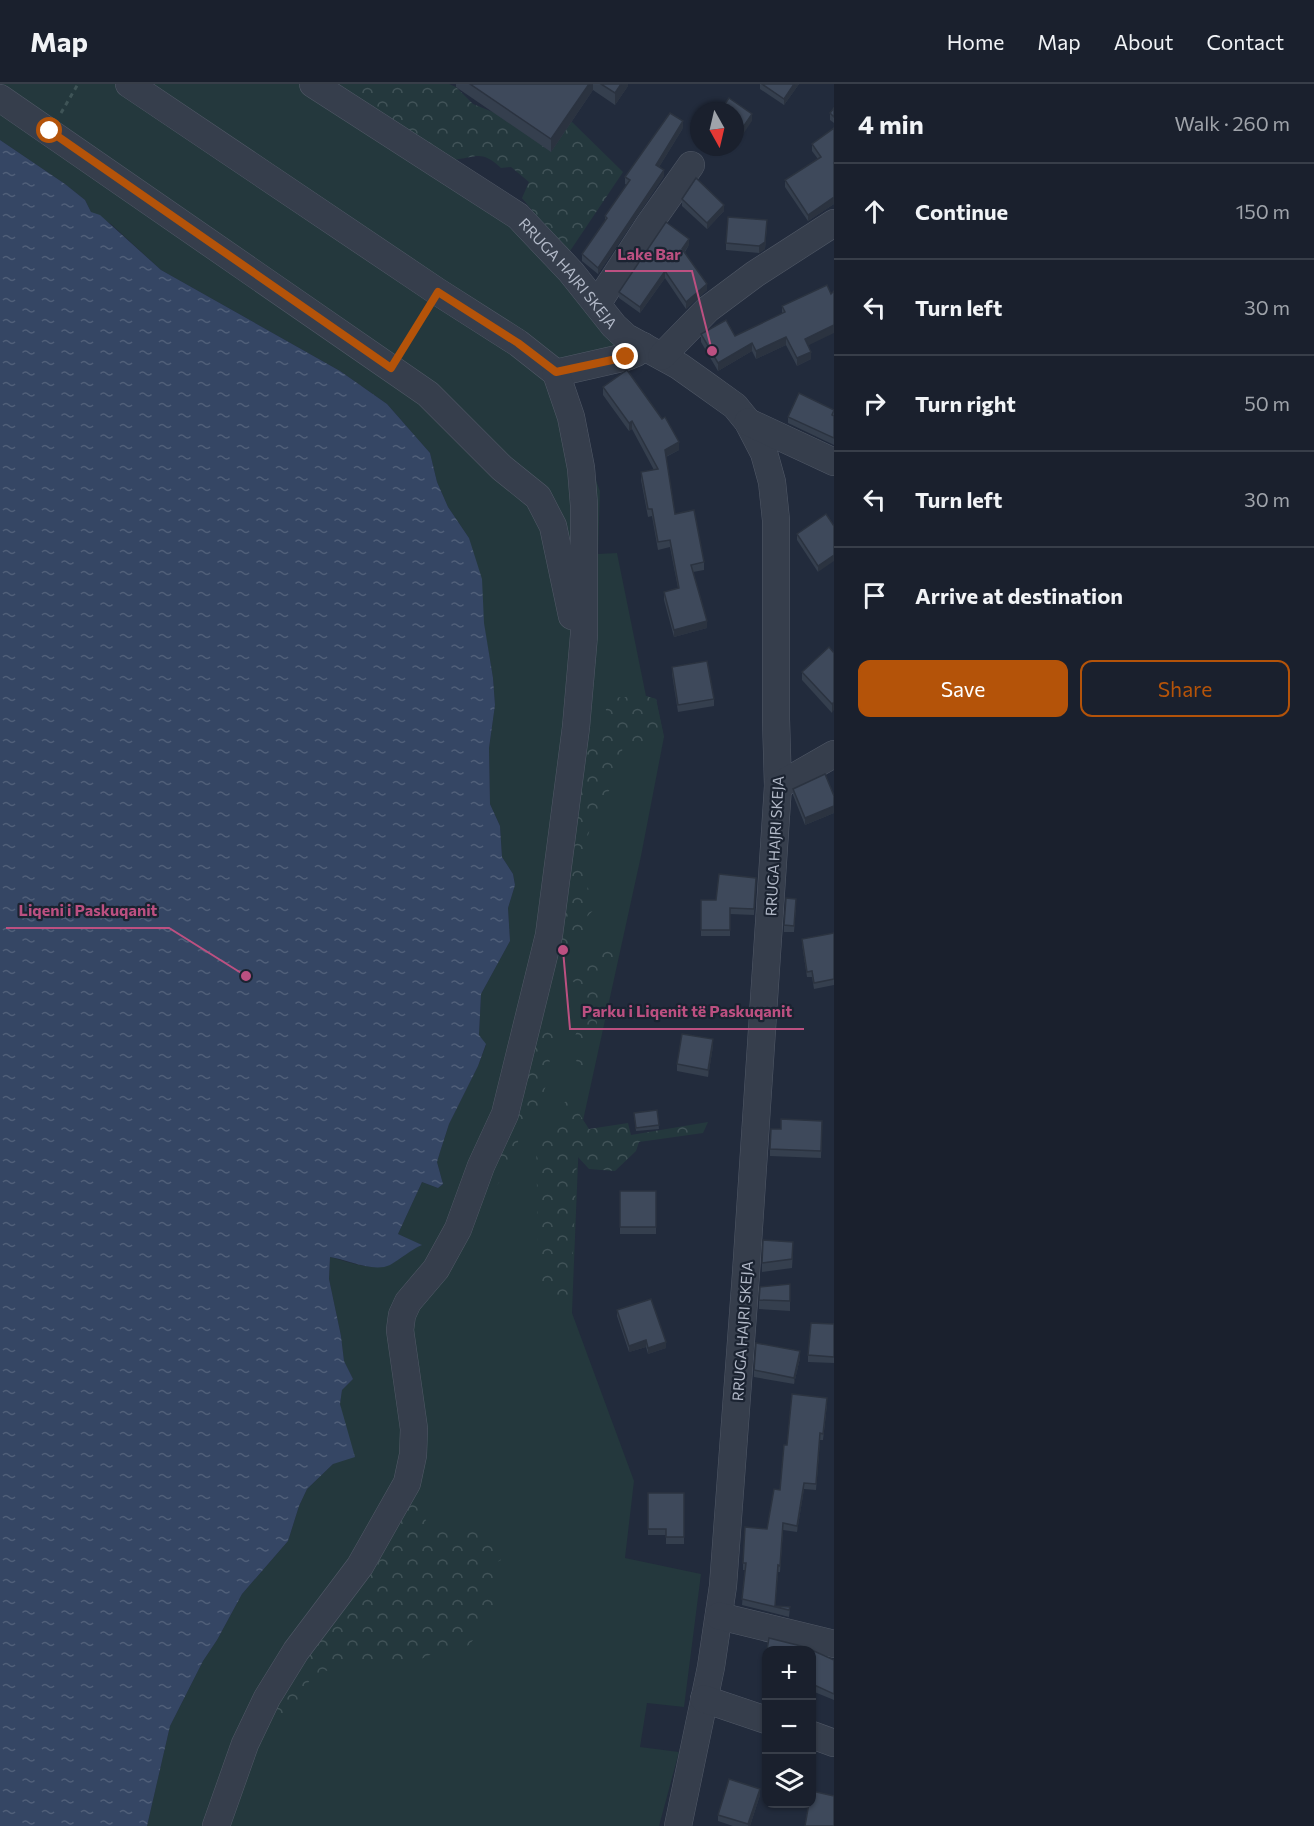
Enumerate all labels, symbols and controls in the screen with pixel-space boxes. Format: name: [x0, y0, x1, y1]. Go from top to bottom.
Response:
text: Map: [30, 24, 88, 58]
text: Home: [947, 29, 1004, 54]
text: Map: [1037, 29, 1081, 54]
text: About: [1114, 29, 1173, 54]
text: Contact: [1206, 29, 1284, 54]
north arrow: [690, 102, 744, 156]
text: 4 min: [858, 108, 924, 139]
text: Walk · 260 m: [1174, 111, 1290, 135]
route start: [36, 117, 62, 143]
icon: ahead: [858, 195, 891, 228]
text: Continue: [915, 198, 1008, 225]
text: 150 m: [1236, 199, 1290, 223]
street label: RRUGA HAJRI SKEJA: [515, 214, 621, 332]
callout: Lake Bar: [605, 237, 692, 271]
text: Lake Bar: [617, 244, 681, 263]
icon: left: [858, 291, 891, 324]
text: Turn left: [915, 294, 1002, 321]
text: 30 m: [1244, 295, 1290, 319]
route end: [612, 343, 638, 369]
icon: right: [858, 387, 891, 420]
text: Turn right: [915, 390, 1016, 417]
text: 50 m: [1244, 391, 1290, 415]
icon: left: [858, 483, 891, 516]
text: Turn left: [915, 486, 1002, 513]
text: 30 m: [1244, 487, 1290, 511]
icon: arrive: [858, 579, 891, 612]
text: Arrive at destination: [915, 582, 1123, 609]
button: Save: [858, 660, 1068, 717]
button: Share: [1080, 660, 1290, 717]
street label: RRUGA HAJRI SKEJA: [761, 775, 787, 917]
callout: Liqeni i Paskuqanit: [6, 894, 169, 928]
text: Liqeni i Paskuqanit: [19, 900, 158, 919]
callout: Parku i Liqenit të Paskuqanit: [570, 995, 804, 1029]
text: Parku i Liqenit të Paskuqanit: [582, 1001, 792, 1020]
street label: RRUGA HAJRI SKEJA: [728, 1260, 756, 1402]
map controls: [762, 1646, 816, 1808]
button: +: [762, 1646, 816, 1700]
button: −: [762, 1700, 816, 1754]
button: layers: [762, 1754, 816, 1808]

